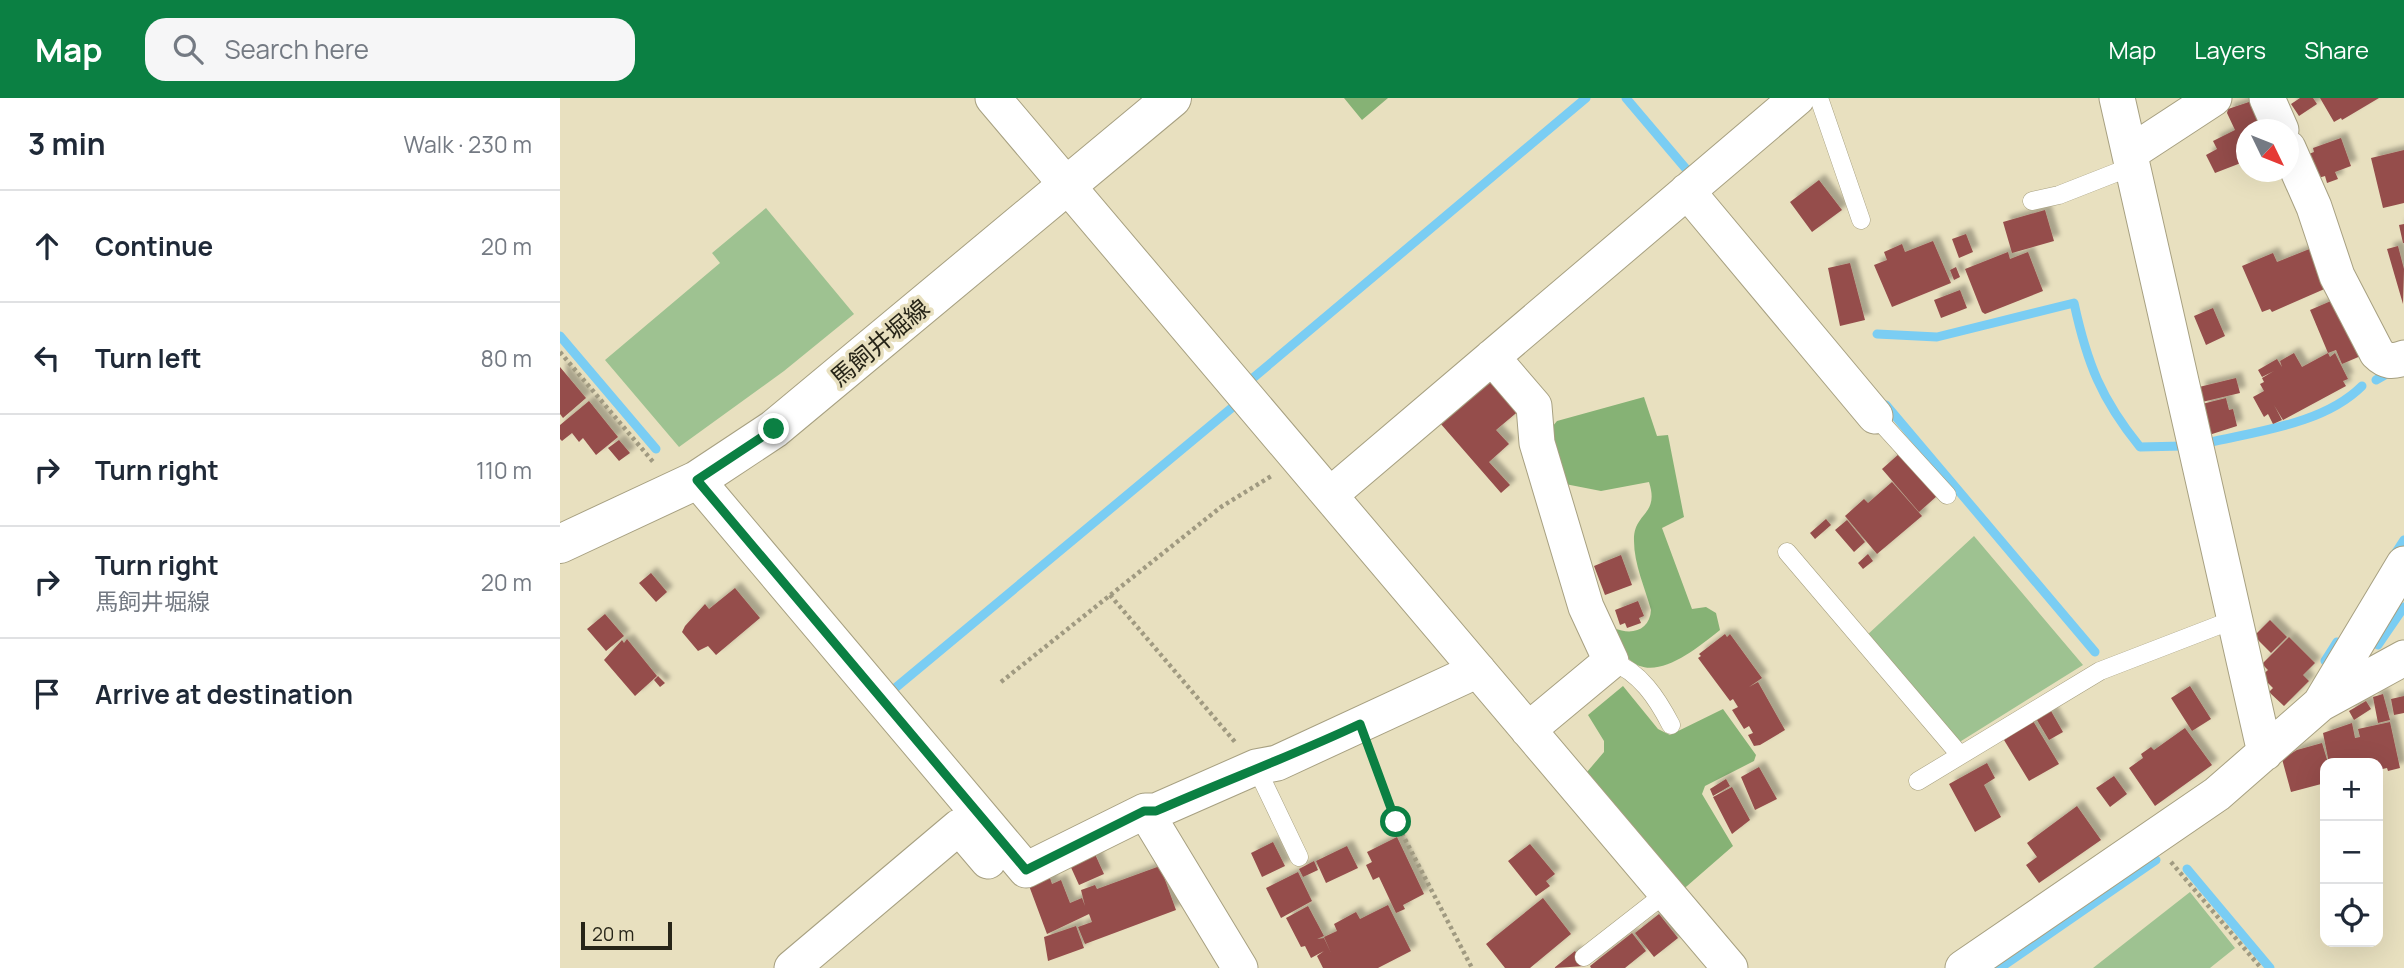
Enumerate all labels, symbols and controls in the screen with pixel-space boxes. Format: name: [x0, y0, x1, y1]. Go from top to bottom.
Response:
search box: [145, 18, 635, 81]
text: Map: [35, 27, 103, 72]
icon: search: [169, 30, 207, 68]
text: Search here: [225, 31, 369, 67]
text: Map: [2109, 33, 2156, 66]
text: Layers: [2194, 33, 2266, 66]
text: Share: [2304, 33, 2369, 66]
north arrow: [2236, 119, 2299, 182]
text: 3 min: [28, 123, 106, 164]
text: Walk · 230 m: [404, 128, 532, 160]
icon: ahead: [28, 227, 66, 265]
text: Continue: [95, 228, 213, 264]
text: 20 m: [481, 230, 532, 262]
street label: 馬飼井堀線: [822, 291, 936, 393]
icon: left: [28, 339, 66, 377]
text: Turn left: [95, 340, 202, 376]
text: 80 m: [481, 342, 532, 374]
route end: [758, 413, 789, 444]
icon: right: [28, 451, 66, 489]
text: Turn right: [95, 452, 219, 488]
text: 110 m: [476, 454, 532, 486]
text: Turn right: [95, 547, 219, 583]
icon: right: [28, 563, 66, 601]
text: 20 m: [481, 566, 532, 598]
text: 馬飼井堀線: [95, 585, 210, 617]
icon: arrive: [28, 675, 66, 713]
text: Arrive at destination: [95, 676, 353, 712]
map controls: [2320, 758, 2383, 947]
button: +: [2320, 758, 2383, 821]
route start: [1380, 806, 1411, 837]
button: −: [2320, 821, 2383, 884]
button: locate: [2320, 884, 2383, 947]
scale bar: [581, 919, 672, 951]
text: 20 m: [592, 921, 634, 947]

